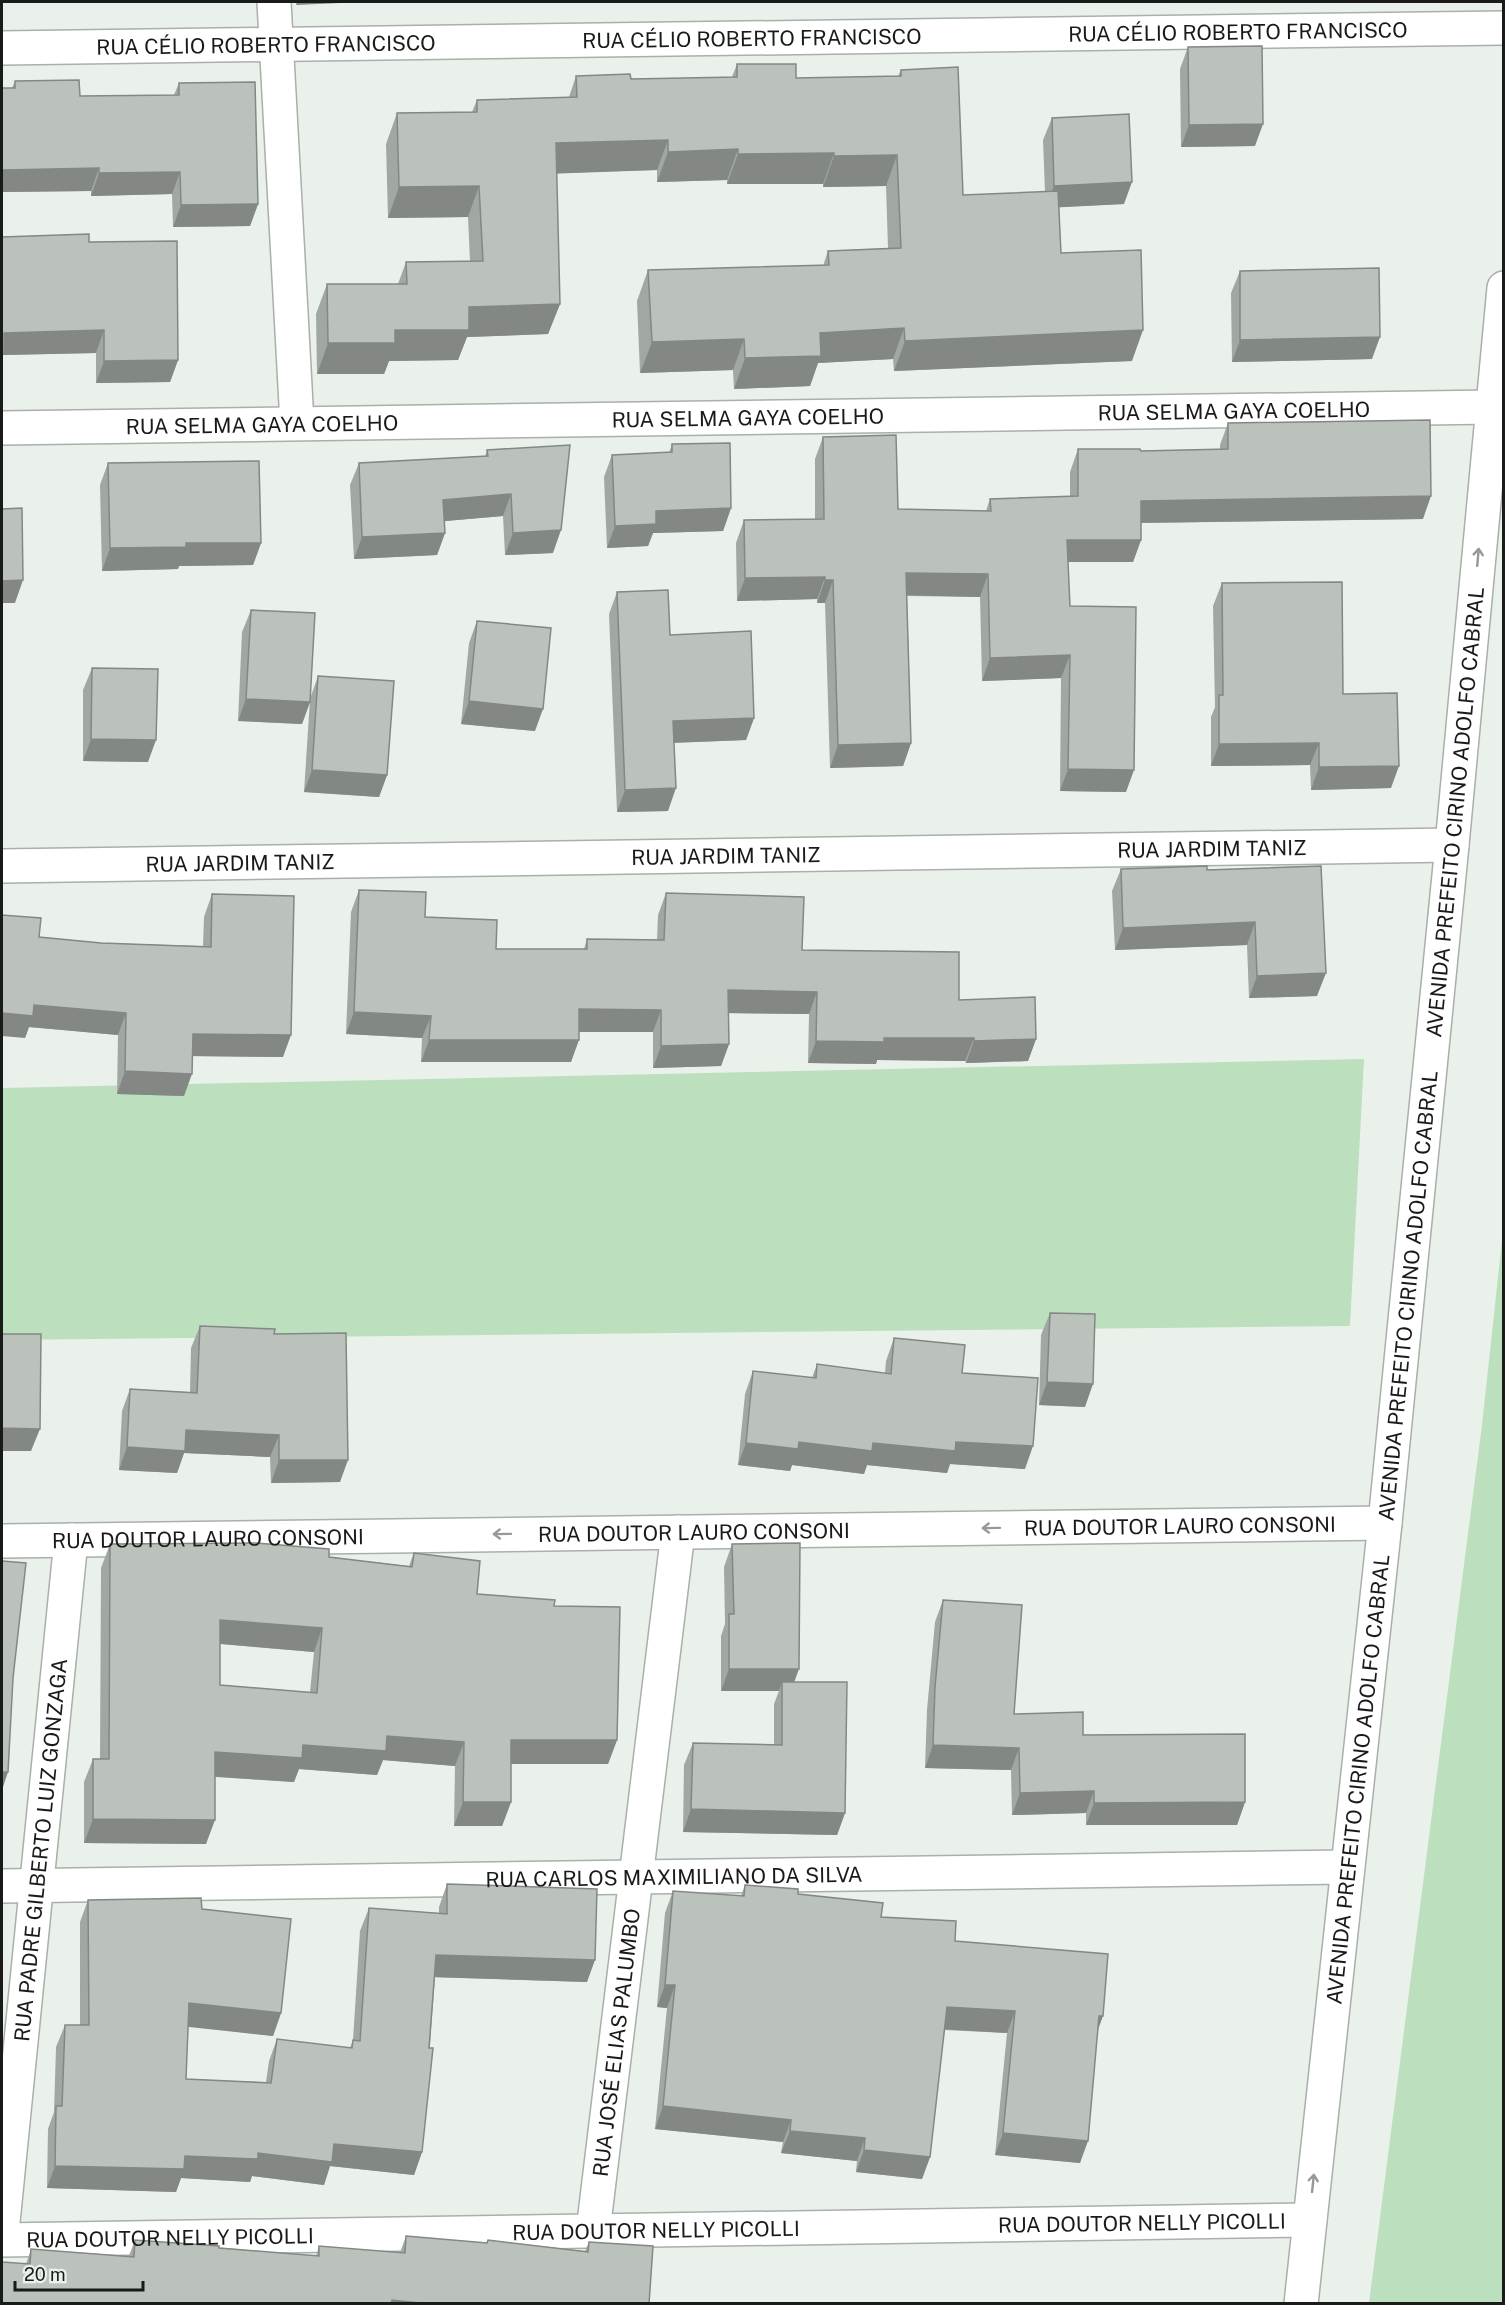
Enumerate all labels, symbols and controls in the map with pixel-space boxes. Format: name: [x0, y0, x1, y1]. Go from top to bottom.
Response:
street label: RUA CÉLIO ROBERTO FRANCISCO: [1068, 17, 1408, 46]
street label: RUA CÉLIO ROBERTO FRANCISCO: [582, 23, 922, 53]
street label: RUA CÉLIO ROBERTO FRANCISCO: [96, 30, 436, 59]
street label: RUA SELMA GAYA COELHO: [1097, 396, 1370, 425]
street label: RUA SELMA GAYA COELHO: [612, 403, 884, 432]
street label: RUA SELMA GAYA COELHO: [126, 410, 398, 439]
one-way arrow: [1473, 547, 1484, 567]
street label: AVENIDA PREFEITO CIRINO ADOLFO CABRAL: [1421, 585, 1489, 1038]
street label: RUA JARDIM TANIZ: [1117, 835, 1307, 862]
street label: RUA JARDIM TANIZ: [631, 842, 821, 869]
street label: RUA JARDIM TANIZ: [145, 849, 335, 876]
street label: AVENIDA PREFEITO CIRINO ADOLFO CABRAL: [1373, 1069, 1442, 1522]
street label: RUA DOUTOR LAURO CONSONI: [1024, 1511, 1336, 1540]
street label: RUA DOUTOR LAURO CONSONI: [538, 1517, 850, 1547]
one-way arrow: [981, 1522, 1001, 1534]
street label: RUA DOUTOR LAURO CONSONI: [52, 1524, 364, 1553]
one-way arrow: [492, 1528, 512, 1540]
street label: AVENIDA PREFEITO CIRINO ADOLFO CABRAL: [1321, 1553, 1394, 2005]
street label: RUA PADRE GILBERTO LUIZ GONZAGA: [9, 1657, 72, 2043]
street label: RUA CARLOS MAXIMILIANO DA SILVA: [485, 1861, 863, 1892]
street label: RUA JOSÉ ELIAS PALUMBO: [587, 1907, 645, 2178]
one-way arrow: [1308, 2173, 1319, 2193]
street label: RUA DOUTOR NELLY PICOLLI: [998, 2208, 1286, 2237]
street label: RUA DOUTOR NELLY PICOLLI: [512, 2215, 800, 2245]
street label: RUA DOUTOR NELLY PICOLLI: [26, 2223, 314, 2252]
scale bar: [15, 2254, 142, 2292]
text: 20 m: [24, 2264, 66, 2285]

